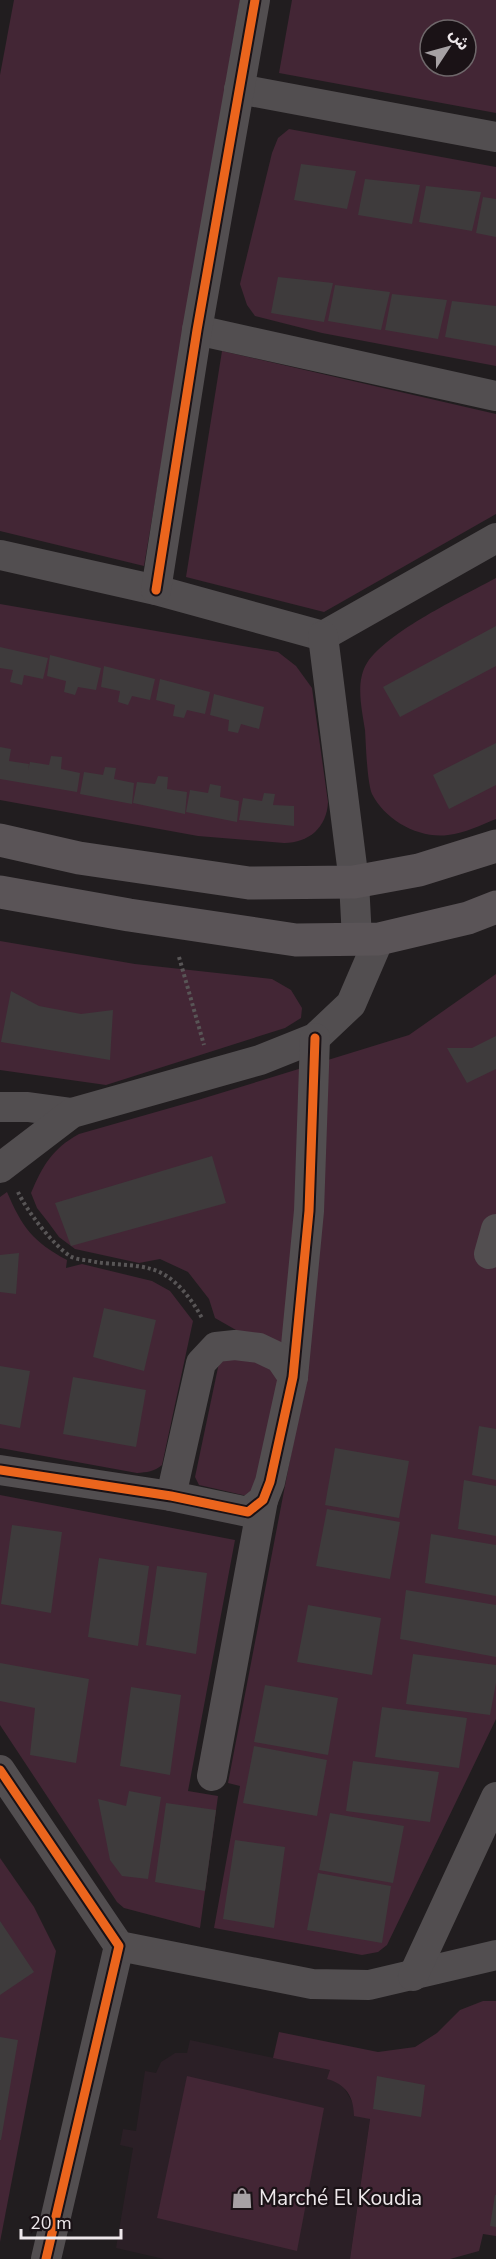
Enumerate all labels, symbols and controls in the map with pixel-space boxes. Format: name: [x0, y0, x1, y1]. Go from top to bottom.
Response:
north arrow: [418, 18, 478, 78]
text: ش: [444, 24, 475, 55]
place label: Marché El Koudia: [259, 2184, 422, 2212]
shop icon: Marché El Koudia: [230, 2186, 254, 2210]
scale bar: [21, 2202, 122, 2240]
text: 20 m: [30, 2211, 72, 2235]

